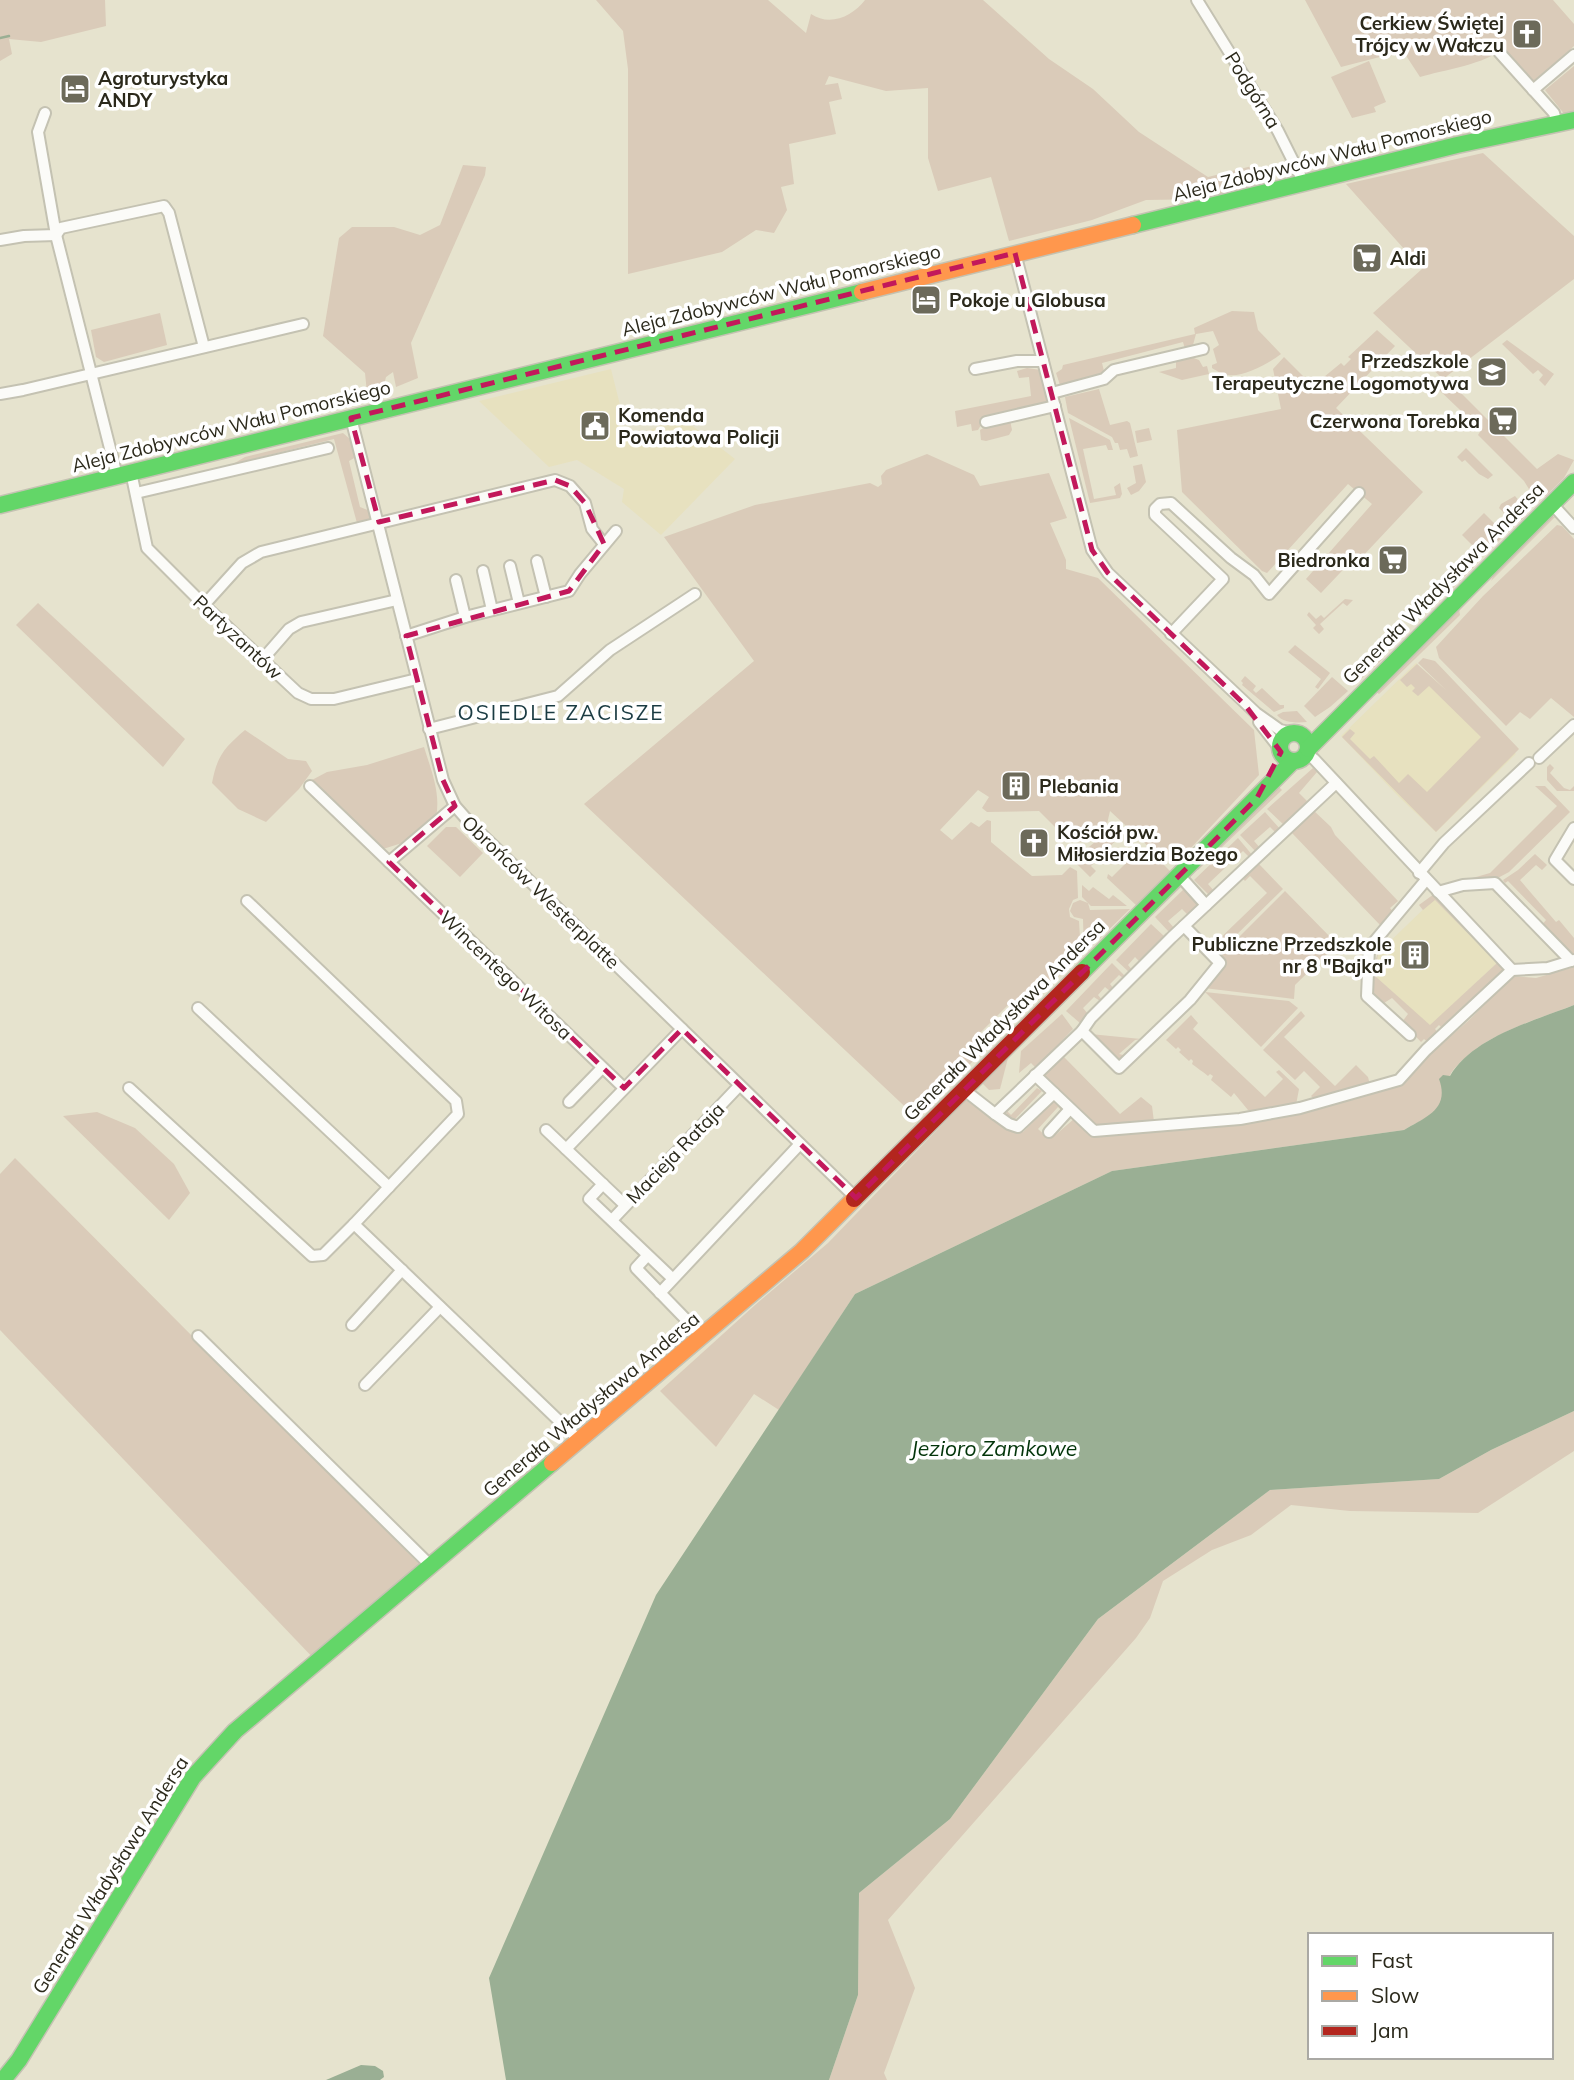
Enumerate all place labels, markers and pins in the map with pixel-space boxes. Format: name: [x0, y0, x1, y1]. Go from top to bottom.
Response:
place label: Cerkiew Świętej Trójcy w Wałczu: [1355, 11, 1504, 57]
church icon: Cerkiew Świętej Trójcy w Wałczu: [1510, 17, 1544, 51]
place label: Agroturystyka ANDY: [98, 66, 228, 112]
hotel icon: Agroturystyka ANDY: [58, 72, 92, 106]
supermarket icon: Aldi: [1350, 241, 1384, 275]
place label: Aldi: [1390, 246, 1426, 270]
hotel icon: Pokoje u Globusa: [909, 283, 943, 317]
place label: Pokoje u Globusa: [949, 288, 1106, 312]
place label: Przedszkole Terapeutyczne Logomotywa: [1212, 349, 1469, 395]
school or university icon: Przedszkole Terapeutyczne Logomotywa: [1475, 355, 1509, 389]
place label: Komenda Powiatowa Policji: [618, 403, 779, 449]
supermarket icon: Czerwona Torebka: [1486, 404, 1520, 438]
public building icon: Komenda Powiatowa Policji: [578, 409, 612, 443]
place label: Czerwona Torebka: [1310, 409, 1480, 433]
supermarket icon: Biedronka: [1376, 543, 1410, 577]
place label: Biedronka: [1278, 548, 1370, 572]
building icon: Plebania: [999, 769, 1033, 803]
place label: Plebania: [1039, 774, 1119, 798]
place label: Kościół pw. Miłosierdzia Bożego: [1057, 820, 1238, 866]
church icon: Kościół pw. Miłosierdzia Bożego: [1017, 826, 1051, 860]
place label: Publiczne Przedszkole nr 8 "Bajka": [1191, 932, 1392, 978]
building icon: Publiczne Przedszkole nr 8 "Bajka": [1398, 938, 1432, 972]

